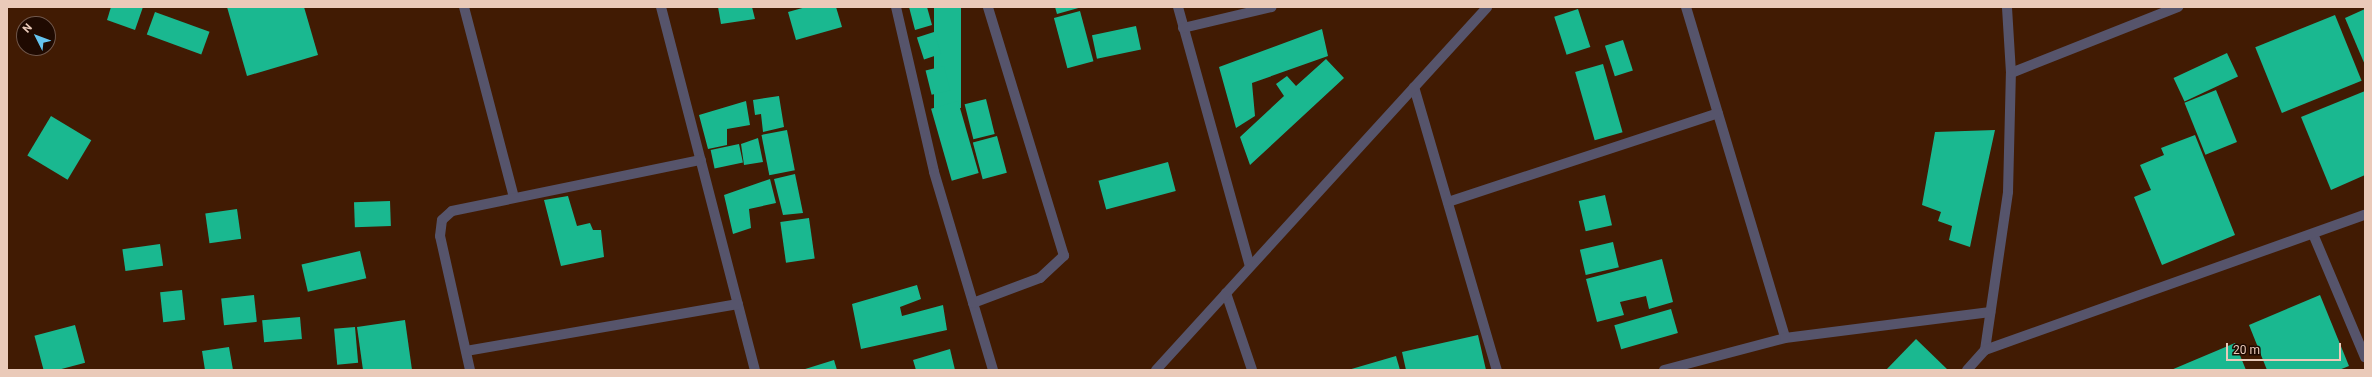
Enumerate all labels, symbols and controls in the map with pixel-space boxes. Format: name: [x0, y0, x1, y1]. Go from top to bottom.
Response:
north arrow: [16, 16, 56, 56]
text: N: [20, 21, 35, 36]
scale bar: [2228, 335, 2343, 361]
text: 20 m: [2233, 343, 2260, 357]

